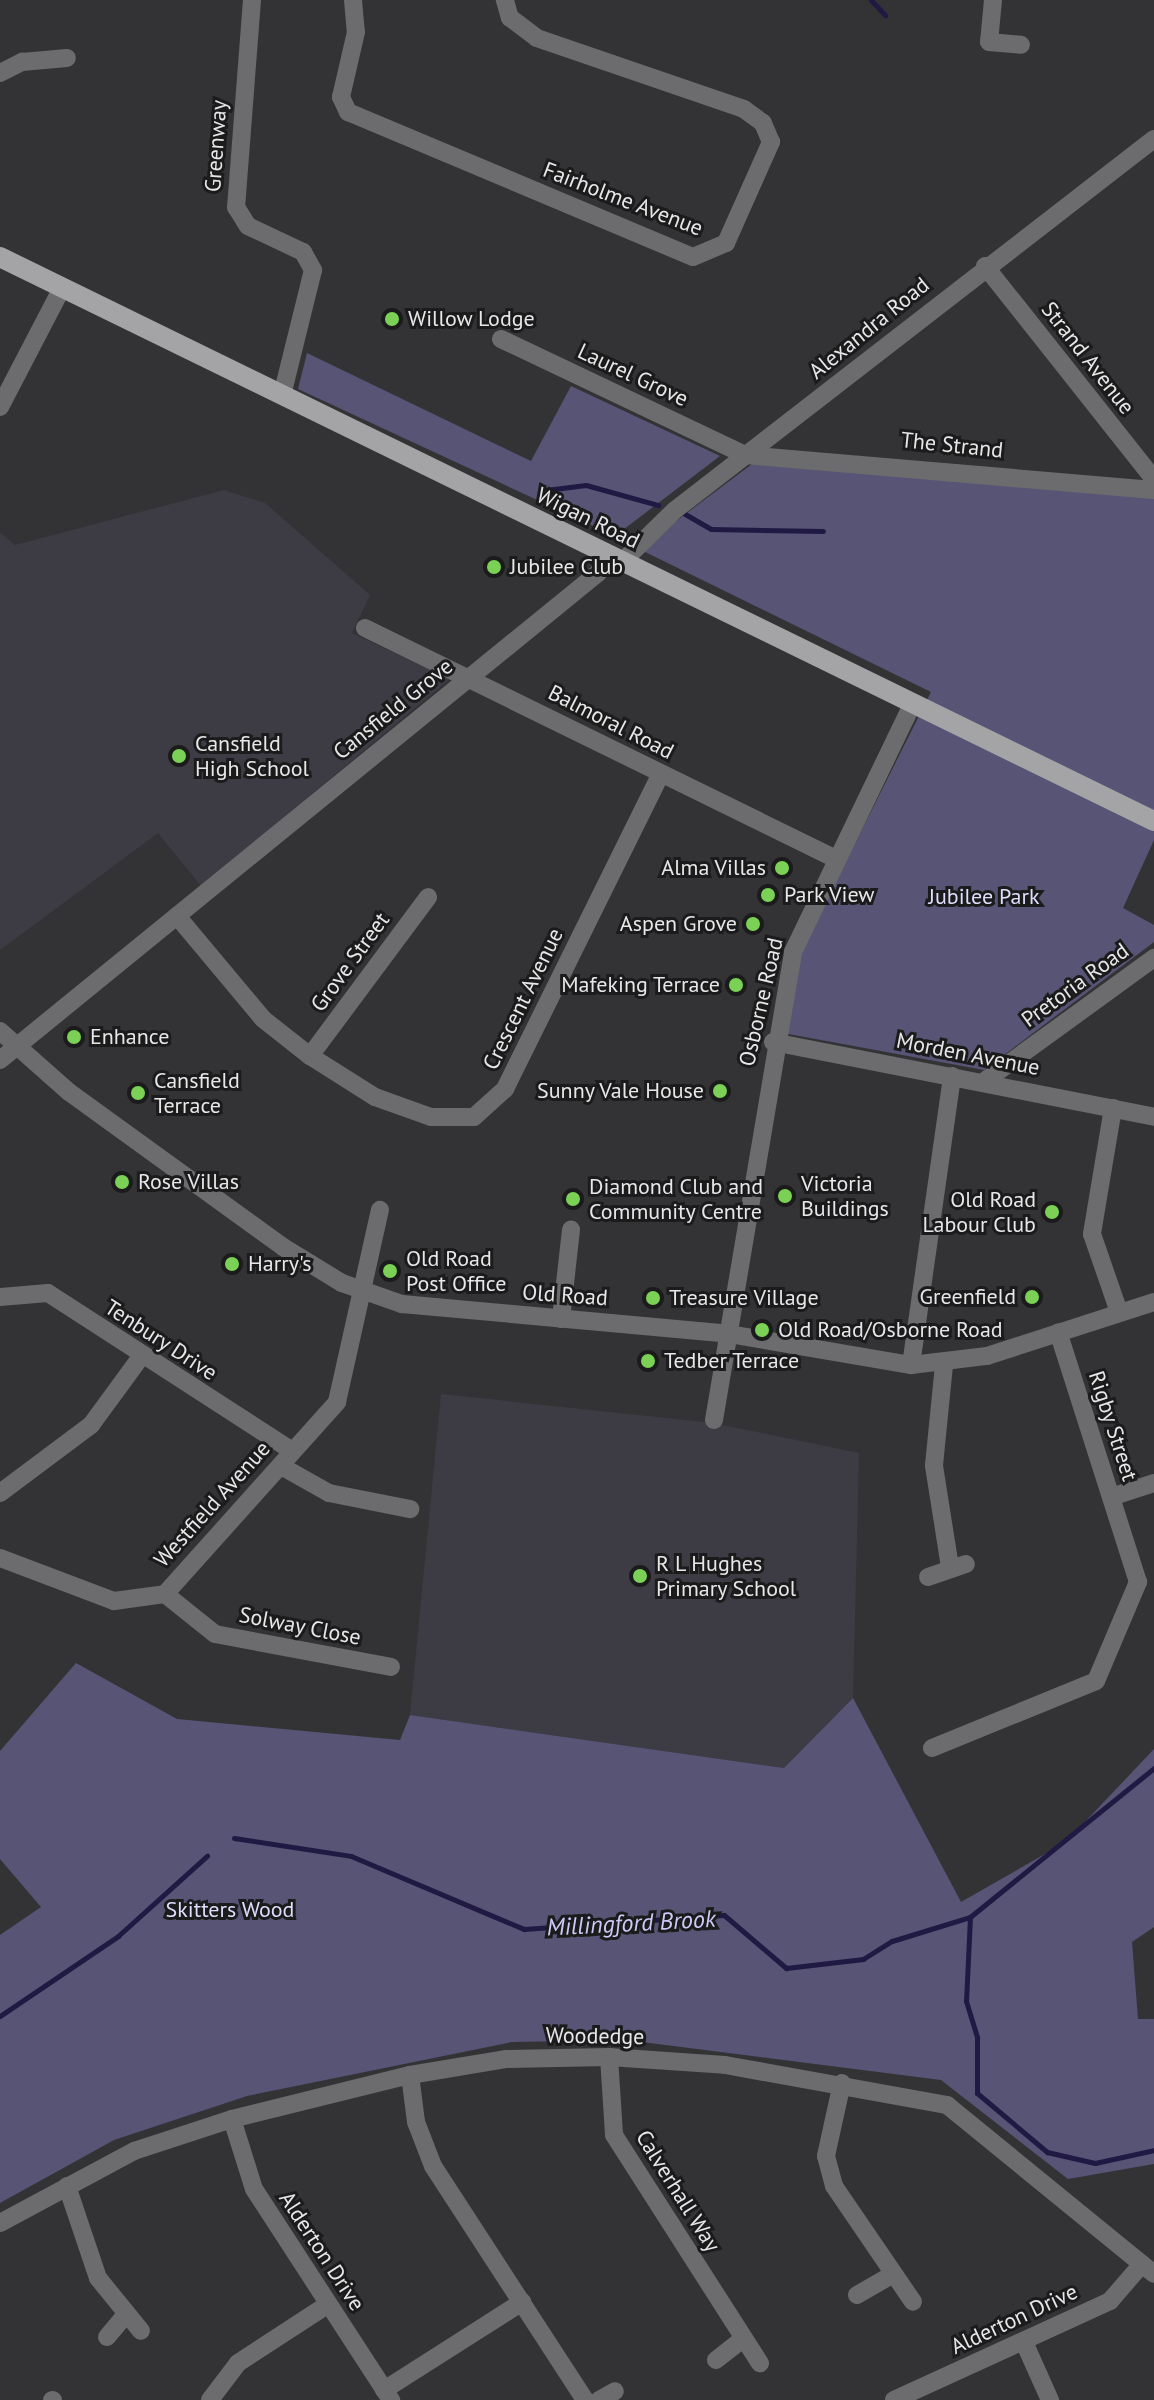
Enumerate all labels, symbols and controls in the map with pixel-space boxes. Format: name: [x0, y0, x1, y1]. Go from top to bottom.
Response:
street label: Greenway: [200, 99, 232, 193]
street label: Fairholme Avenue: [539, 156, 707, 242]
street label: Alexandra Road: [804, 272, 934, 384]
street label: Strand Avenue: [1036, 296, 1140, 420]
place label: Willow Lodge: [408, 306, 535, 332]
marker: Willow Lodge: [383, 310, 401, 328]
street label: Laurel Grove: [574, 338, 692, 412]
street label: The Strand: [900, 427, 1004, 463]
street label: Wigan Road: [532, 482, 644, 554]
place label: Jubilee Club: [510, 554, 623, 580]
marker: Jubilee Club: [485, 558, 503, 576]
street label: Cansfield Grove: [328, 653, 458, 765]
street label: Balmoral Road: [544, 679, 678, 765]
place label: Cansfield High School: [195, 730, 309, 782]
marker: Cansfield High School: [170, 747, 188, 765]
place label: Alma Villas: [661, 855, 766, 881]
marker: Alma Villas: [773, 859, 791, 877]
place label: Park View: [784, 882, 876, 908]
park label: Jubilee Park: [929, 884, 1039, 910]
marker: Park View: [759, 886, 777, 904]
street label: Grove Street: [305, 907, 395, 1017]
place label: Aspen Grove: [620, 911, 737, 937]
marker: Aspen Grove: [744, 915, 762, 933]
street label: Crescent Avenue: [477, 924, 569, 1074]
street label: Osborne Road: [733, 935, 789, 1069]
street label: Pretoria Road: [1016, 937, 1134, 1033]
place label: Mafeking Terrace: [561, 972, 720, 998]
marker: Mafeking Terrace: [727, 976, 745, 994]
place label: Enhance: [90, 1024, 169, 1050]
street label: Morden Avenue: [894, 1027, 1042, 1081]
marker: Enhance: [65, 1028, 83, 1046]
place label: Cansfield Terrace: [154, 1067, 240, 1118]
place label: Sunny Vale House: [536, 1078, 704, 1104]
marker: Sunny Vale House: [711, 1082, 729, 1100]
marker: Cansfield Terrace: [129, 1084, 147, 1102]
place label: Rose Villas: [138, 1169, 240, 1195]
place label: Victoria Buildings: [801, 1170, 889, 1222]
marker: Rose Villas: [113, 1173, 131, 1191]
place label: Diamond Club and Community Centre: [589, 1173, 763, 1224]
place label: Old Road Labour Club: [923, 1186, 1036, 1238]
marker: Victoria Buildings: [776, 1187, 794, 1205]
marker: Diamond Club and Community Centre: [564, 1190, 582, 1208]
marker: Old Road Labour Club: [1043, 1203, 1061, 1221]
place label: Old Road Post Office: [406, 1245, 506, 1296]
place label: Harry's: [248, 1251, 312, 1277]
marker: Harry's: [223, 1255, 241, 1273]
marker: Old Road Post Office: [381, 1262, 399, 1280]
street label: Old Road: [521, 1279, 609, 1311]
place label: Greenfield: [920, 1284, 1016, 1310]
place label: Treasure Village: [669, 1285, 819, 1311]
marker: Greenfield: [1023, 1288, 1041, 1306]
marker: Treasure Village: [644, 1289, 662, 1307]
street label: Tenbury Drive: [100, 1294, 222, 1386]
place label: Old Road/Osborne Road: [778, 1317, 1003, 1343]
marker: Old Road/Osborne Road: [753, 1321, 771, 1339]
place label: Tedber Terrace: [664, 1348, 800, 1374]
marker: Tedber Terrace: [639, 1352, 657, 1370]
street label: Rigby Street: [1083, 1367, 1143, 1485]
street label: Westfield Avenue: [148, 1435, 276, 1573]
place label: R L Hughes Primary School: [656, 1550, 797, 1602]
marker: R L Hughes Primary School: [631, 1567, 649, 1585]
street label: Solway Close: [236, 1601, 364, 1651]
park label: Skitters Wood: [165, 1897, 295, 1923]
water label: Millingford Brook: [546, 1904, 716, 1942]
street label: Woodedge: [545, 2022, 645, 2050]
street label: Calverhall Way: [630, 2125, 726, 2257]
street label: Alderton Drive: [274, 2187, 370, 2315]
street label: Alderton Drive: [946, 2278, 1082, 2360]

